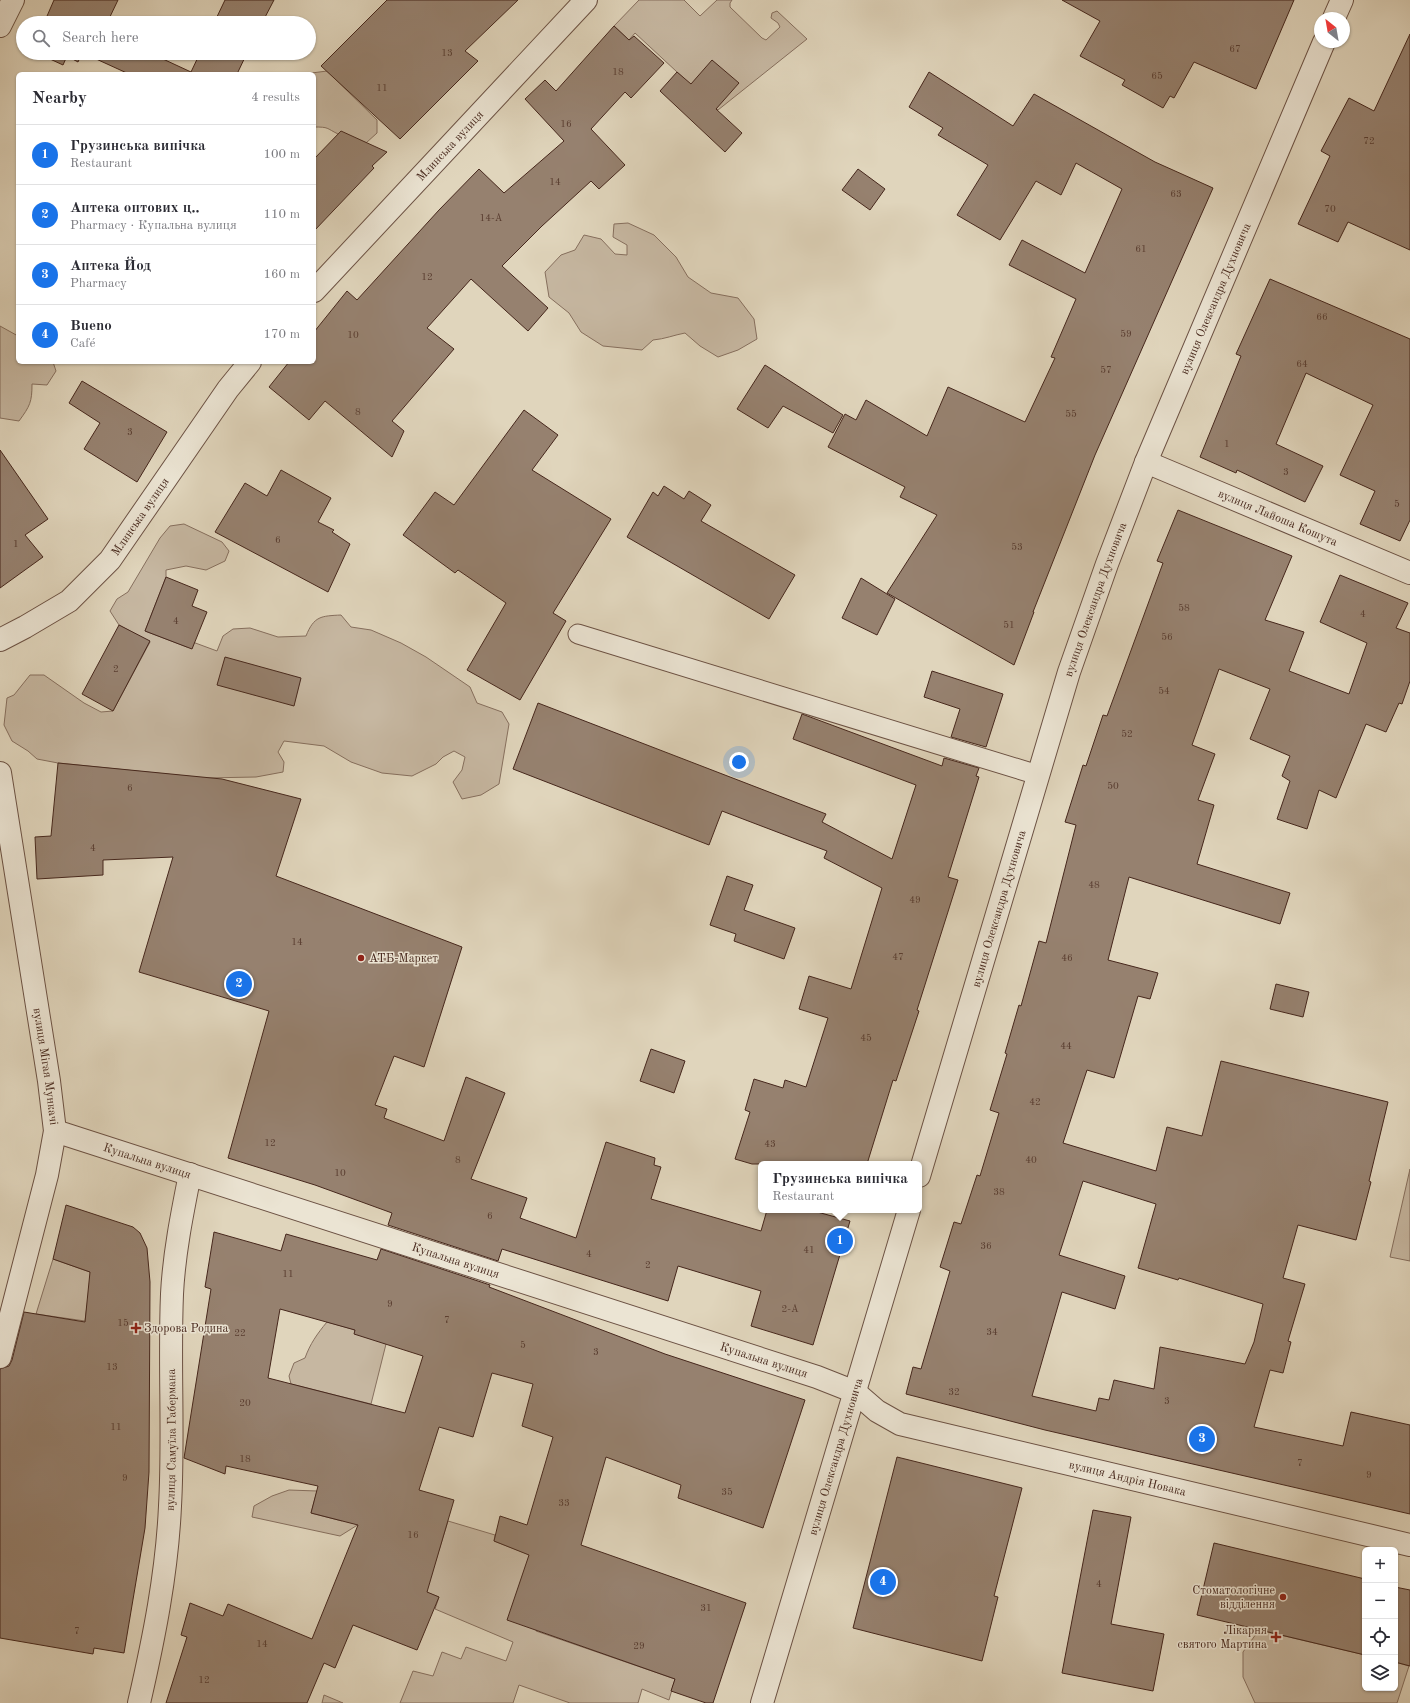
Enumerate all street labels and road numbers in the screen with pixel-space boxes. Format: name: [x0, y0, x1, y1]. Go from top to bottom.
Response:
street label: Млинська вулиця: [415, 109, 486, 184]
street label: вулиця Олександра Духновича: [1179, 221, 1254, 376]
street label: Млинська вулиця: [110, 476, 172, 558]
street label: вулиця Лайоша Кошута: [1216, 488, 1339, 549]
street label: вулиця Олександра Духновича: [1063, 521, 1129, 678]
street label: вулиця Олександра Духновича: [971, 829, 1029, 989]
street label: вулиця Мігая Мункачі: [30, 1007, 60, 1126]
street label: Купальна вулиця: [102, 1142, 192, 1182]
street label: Купальна вулиця: [410, 1242, 501, 1281]
street label: Купальна вулиця: [718, 1341, 809, 1381]
street label: вулиця Самуїла Габермана: [165, 1368, 179, 1511]
street label: вулиця Олександра Духновича: [807, 1377, 865, 1537]
street label: вулиця Андрія Новака: [1068, 1459, 1187, 1499]

